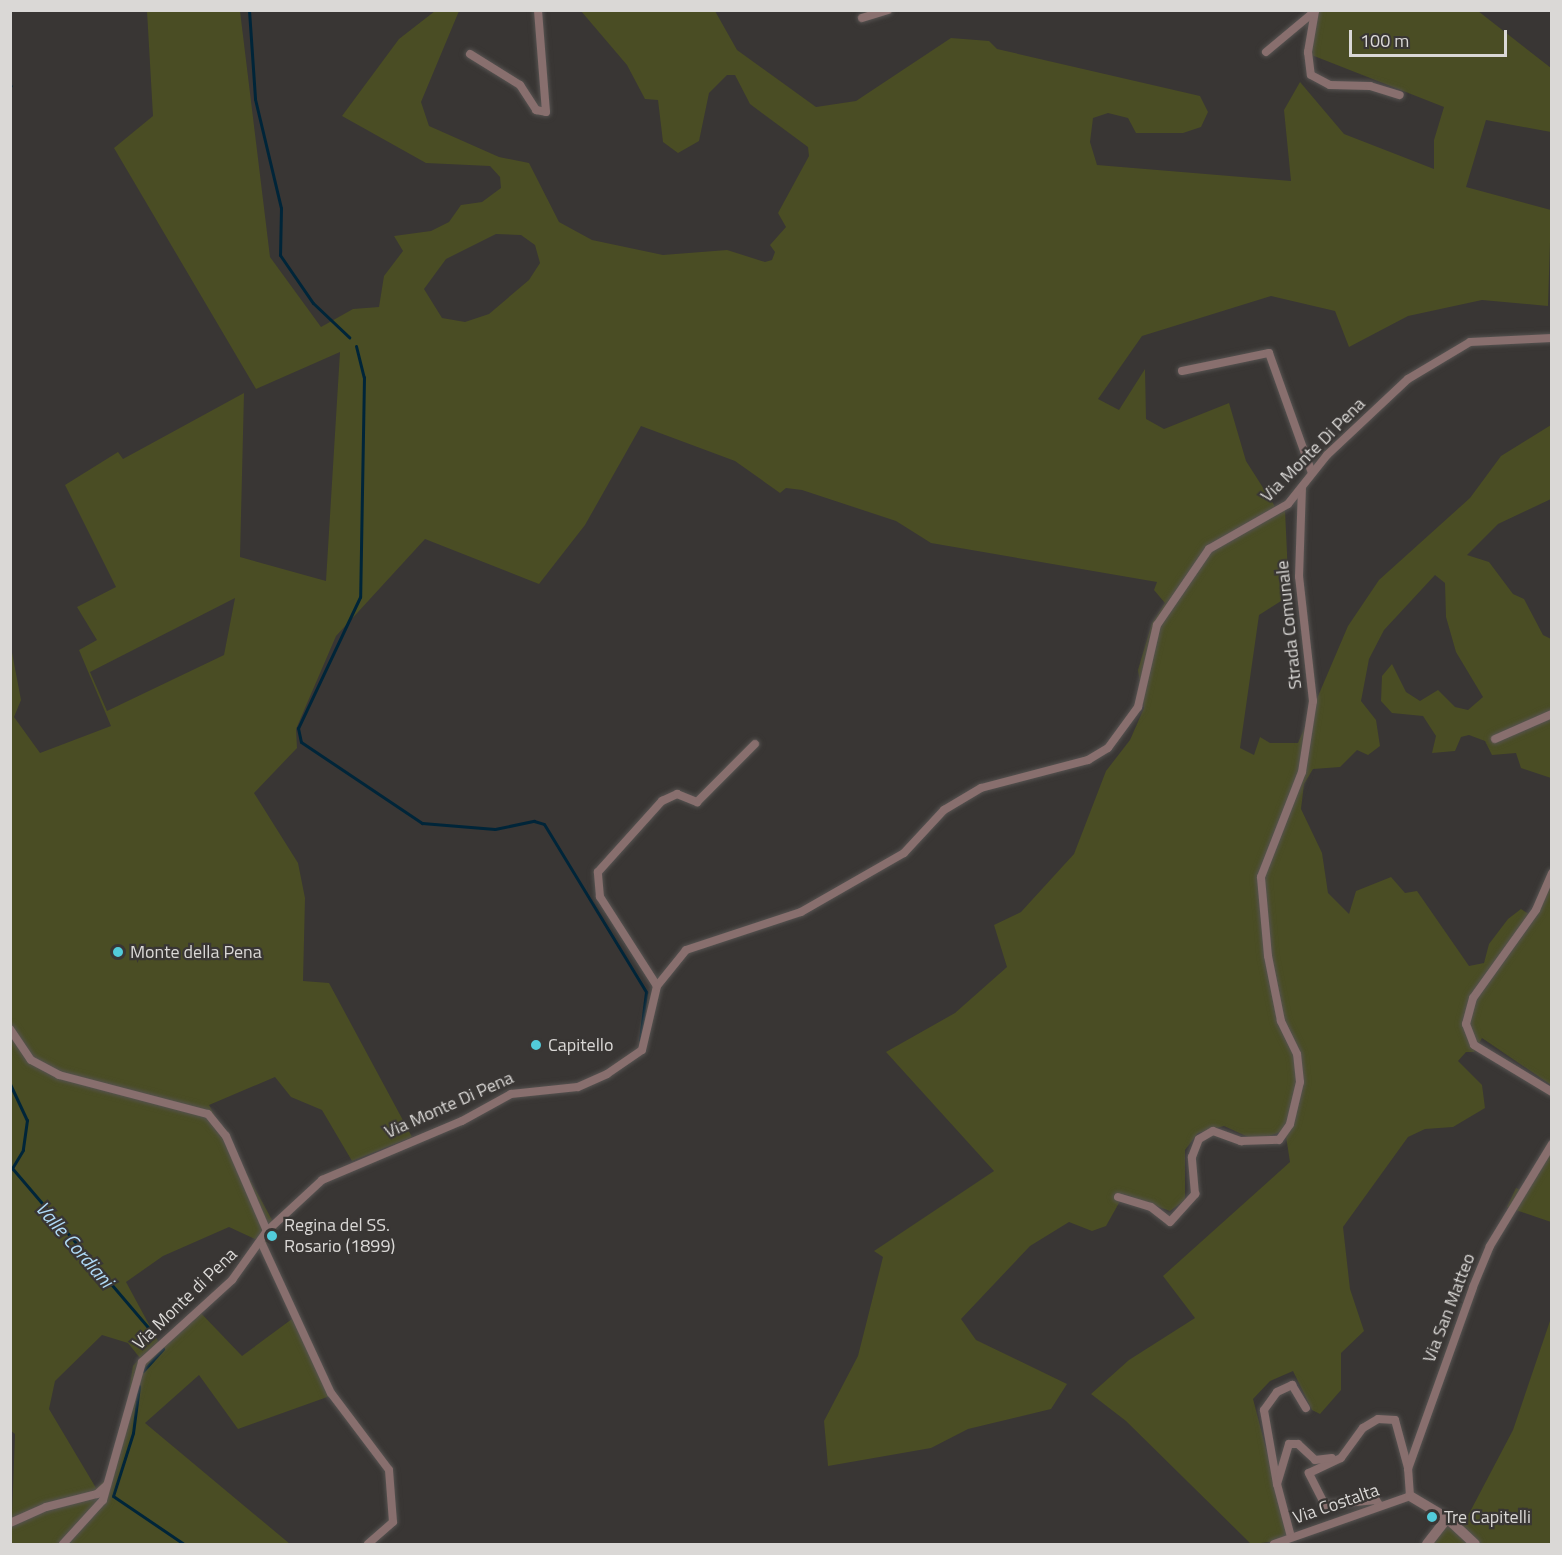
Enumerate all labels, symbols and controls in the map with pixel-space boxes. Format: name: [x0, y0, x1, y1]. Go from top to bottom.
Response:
scale bar: [1352, 18, 1510, 56]
text: 100 m: [1360, 27, 1409, 54]
street label: Via Monte Di Pena: [1256, 393, 1370, 507]
street label: Strada Comunale: [1272, 560, 1306, 690]
place label: Monte della Pena: [130, 941, 262, 963]
marker: Monte della Pena: [111, 945, 125, 959]
place label: Capitello: [548, 1034, 613, 1056]
marker: Capitello: [529, 1038, 543, 1052]
street label: Via Monte Di Pena: [381, 1067, 517, 1143]
water label: Valle Cordiani: [31, 1196, 119, 1292]
place label: Regina del SS. Rosario (1899): [284, 1215, 395, 1258]
marker: Regina del SS. Rosario (1899): [265, 1229, 279, 1243]
street label: Via Monte di Pena: [128, 1244, 242, 1354]
street label: Via San Matteo: [1418, 1250, 1480, 1366]
street label: Via Costalta: [1290, 1479, 1382, 1529]
place label: Tre Capitelli: [1444, 1506, 1531, 1528]
marker: Tre Capitelli: [1425, 1510, 1439, 1524]

